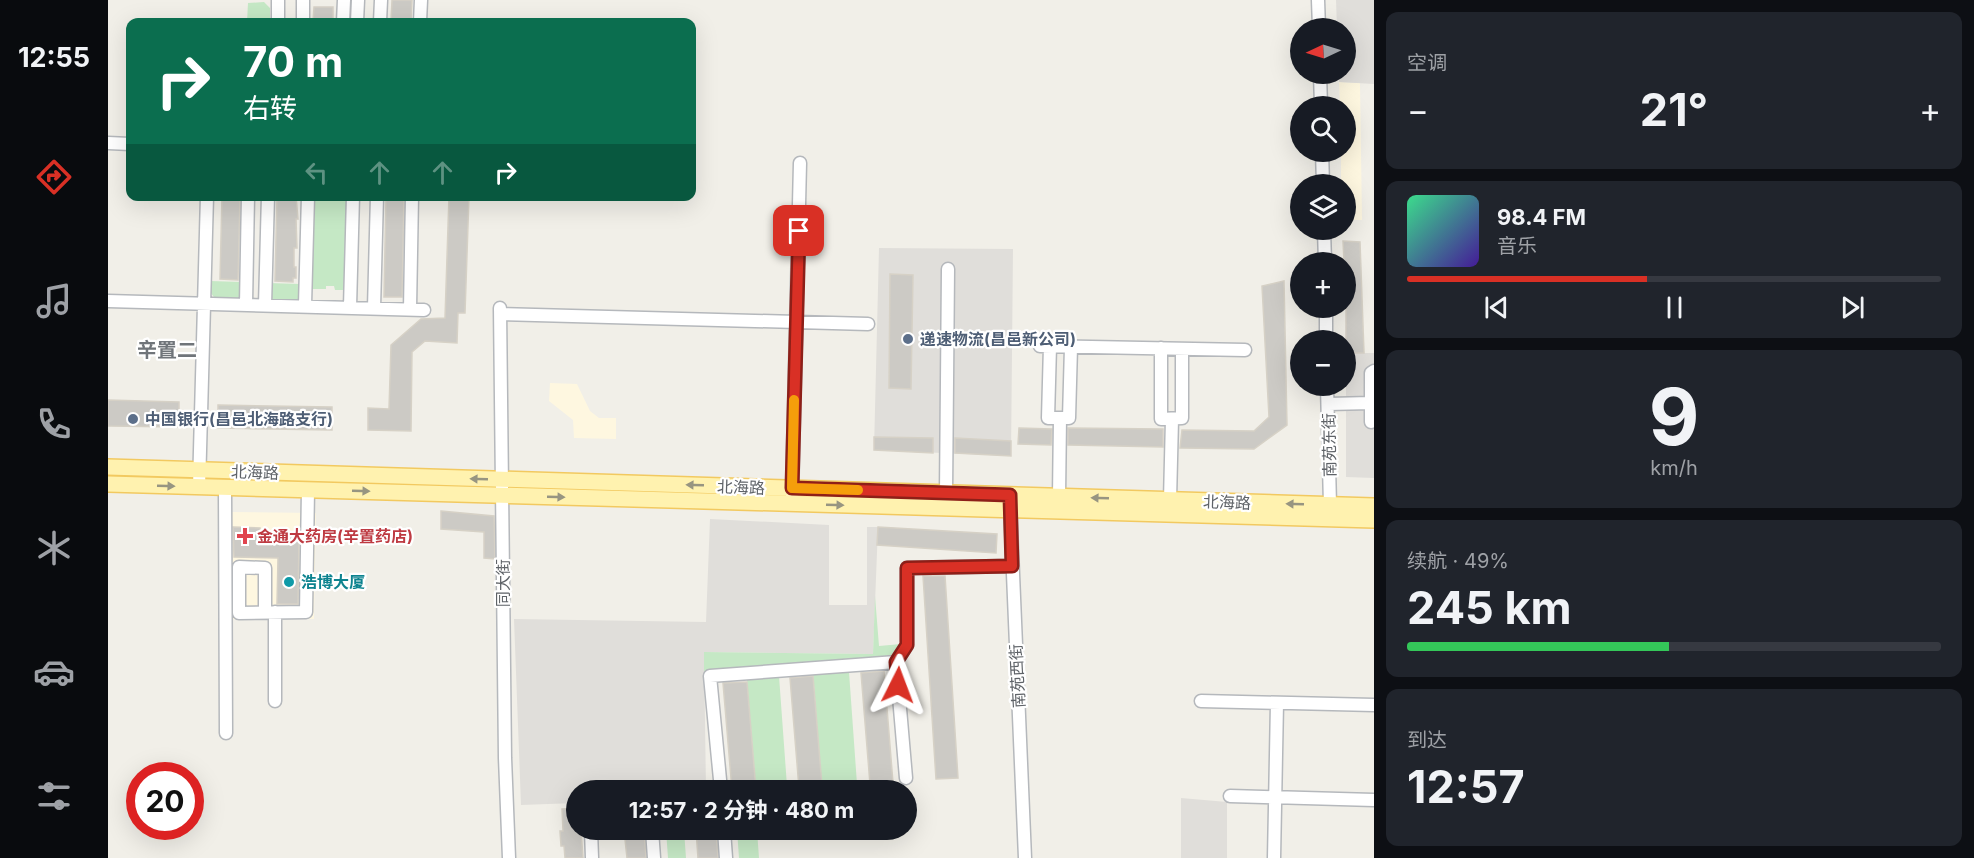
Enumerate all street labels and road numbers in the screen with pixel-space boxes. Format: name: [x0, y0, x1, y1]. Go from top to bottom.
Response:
street label: 南苑东街: [1318, 413, 1340, 477]
street label: 北海路: [231, 461, 279, 483]
street label: 北海路: [717, 476, 765, 498]
street label: 北海路: [1203, 491, 1251, 513]
street label: 同大街: [493, 559, 513, 607]
street label: 南苑西街: [1005, 644, 1029, 708]

